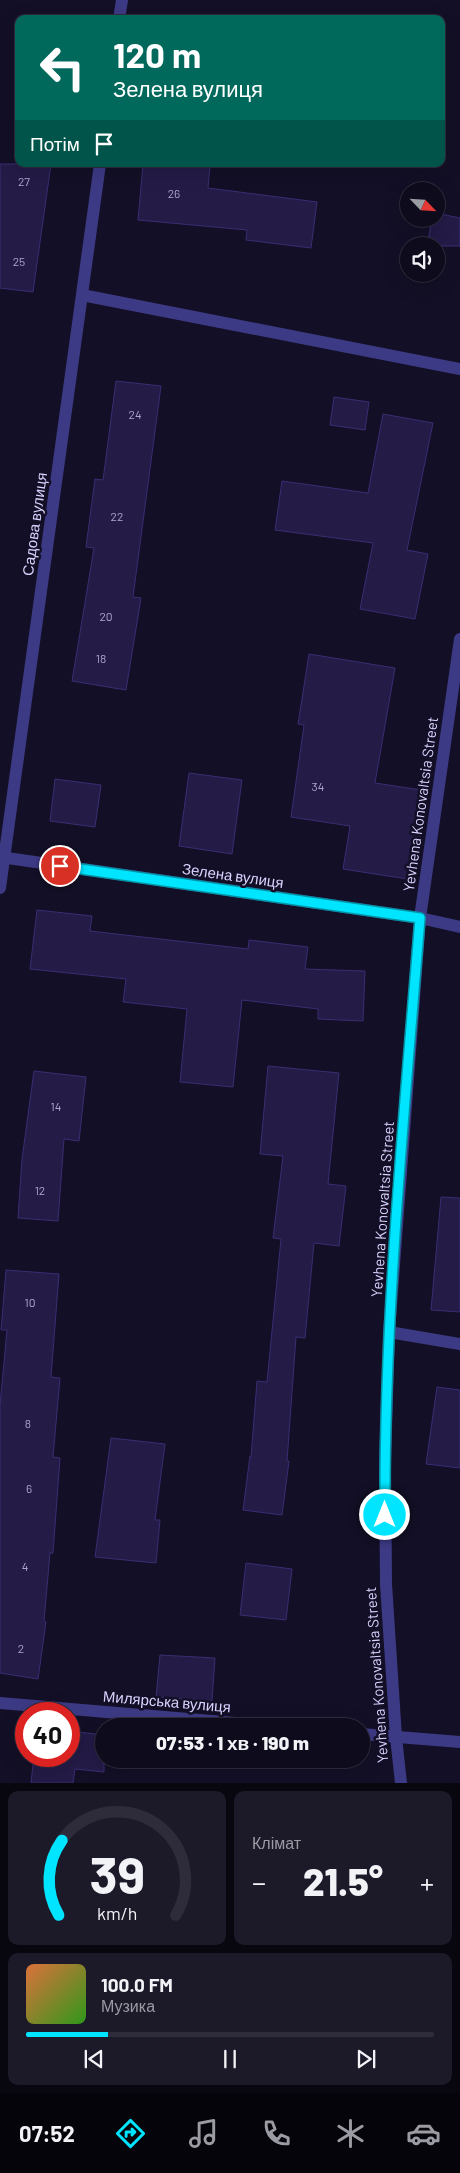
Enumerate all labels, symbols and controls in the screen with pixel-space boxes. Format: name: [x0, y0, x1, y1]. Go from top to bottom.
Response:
text: 120 m: [113, 33, 201, 75]
icon: left: [30, 35, 95, 100]
text: Зелена вулиця: [113, 75, 263, 101]
icon: arrive: [90, 130, 118, 158]
text: Потім: [30, 132, 80, 155]
house number: 27: [18, 174, 30, 188]
north arrow: [400, 182, 445, 228]
map controls: [400, 182, 445, 282]
house number: 26: [168, 186, 180, 200]
button: sound: [400, 237, 445, 282]
house number: 25: [13, 254, 25, 268]
house number: 24: [128, 407, 142, 421]
street label: Садова вулиця: [18, 471, 50, 577]
house number: 22: [111, 509, 123, 523]
house number: 20: [99, 609, 113, 623]
house number: 18: [96, 651, 106, 665]
street label: Yevhena Konovaltsia Street: [399, 715, 441, 893]
house number: 34: [312, 779, 324, 793]
pin: [39, 845, 81, 887]
icon: arrive: [46, 852, 74, 880]
street label: Зелена вулиця: [181, 859, 285, 891]
house number: 14: [51, 1099, 61, 1113]
street label: Yevhena Konovaltsia Street: [367, 1120, 397, 1298]
house number: 12: [35, 1183, 45, 1197]
house number: 10: [25, 1295, 35, 1309]
house number: 8: [25, 1416, 31, 1430]
house number: 6: [26, 1481, 32, 1495]
position arrow: [358, 1488, 410, 1540]
house number: 4: [22, 1559, 28, 1573]
street label: Yevhena Konovaltsia Street: [361, 1586, 391, 1764]
house number: 2: [18, 1641, 24, 1655]
street label: Милярська вулиця: [102, 1686, 232, 1716]
speed limit sign: 40: [15, 1702, 80, 1767]
text: 07:53 · 1 хв · 190 m: [156, 1731, 309, 1754]
text: Клімат: [252, 1833, 301, 1852]
text: 39: [89, 1842, 145, 1904]
text: 21.5°: [303, 1858, 383, 1904]
text: −: [252, 1865, 266, 1899]
text: +: [420, 1865, 434, 1899]
text: km/h: [97, 1902, 137, 1924]
text: 100.0 FM: [101, 1973, 173, 1996]
text: Музика: [101, 1996, 155, 2015]
icon: previous: [80, 2045, 108, 2073]
icon: pause: [216, 2045, 244, 2073]
icon: next: [352, 2045, 380, 2073]
icon: directions: [113, 2116, 148, 2151]
icon: music: [186, 2116, 221, 2151]
icon: phone: [259, 2116, 294, 2151]
icon: climate: [333, 2116, 368, 2151]
icon: car: [406, 2116, 441, 2151]
text: 07:52: [19, 2120, 75, 2146]

